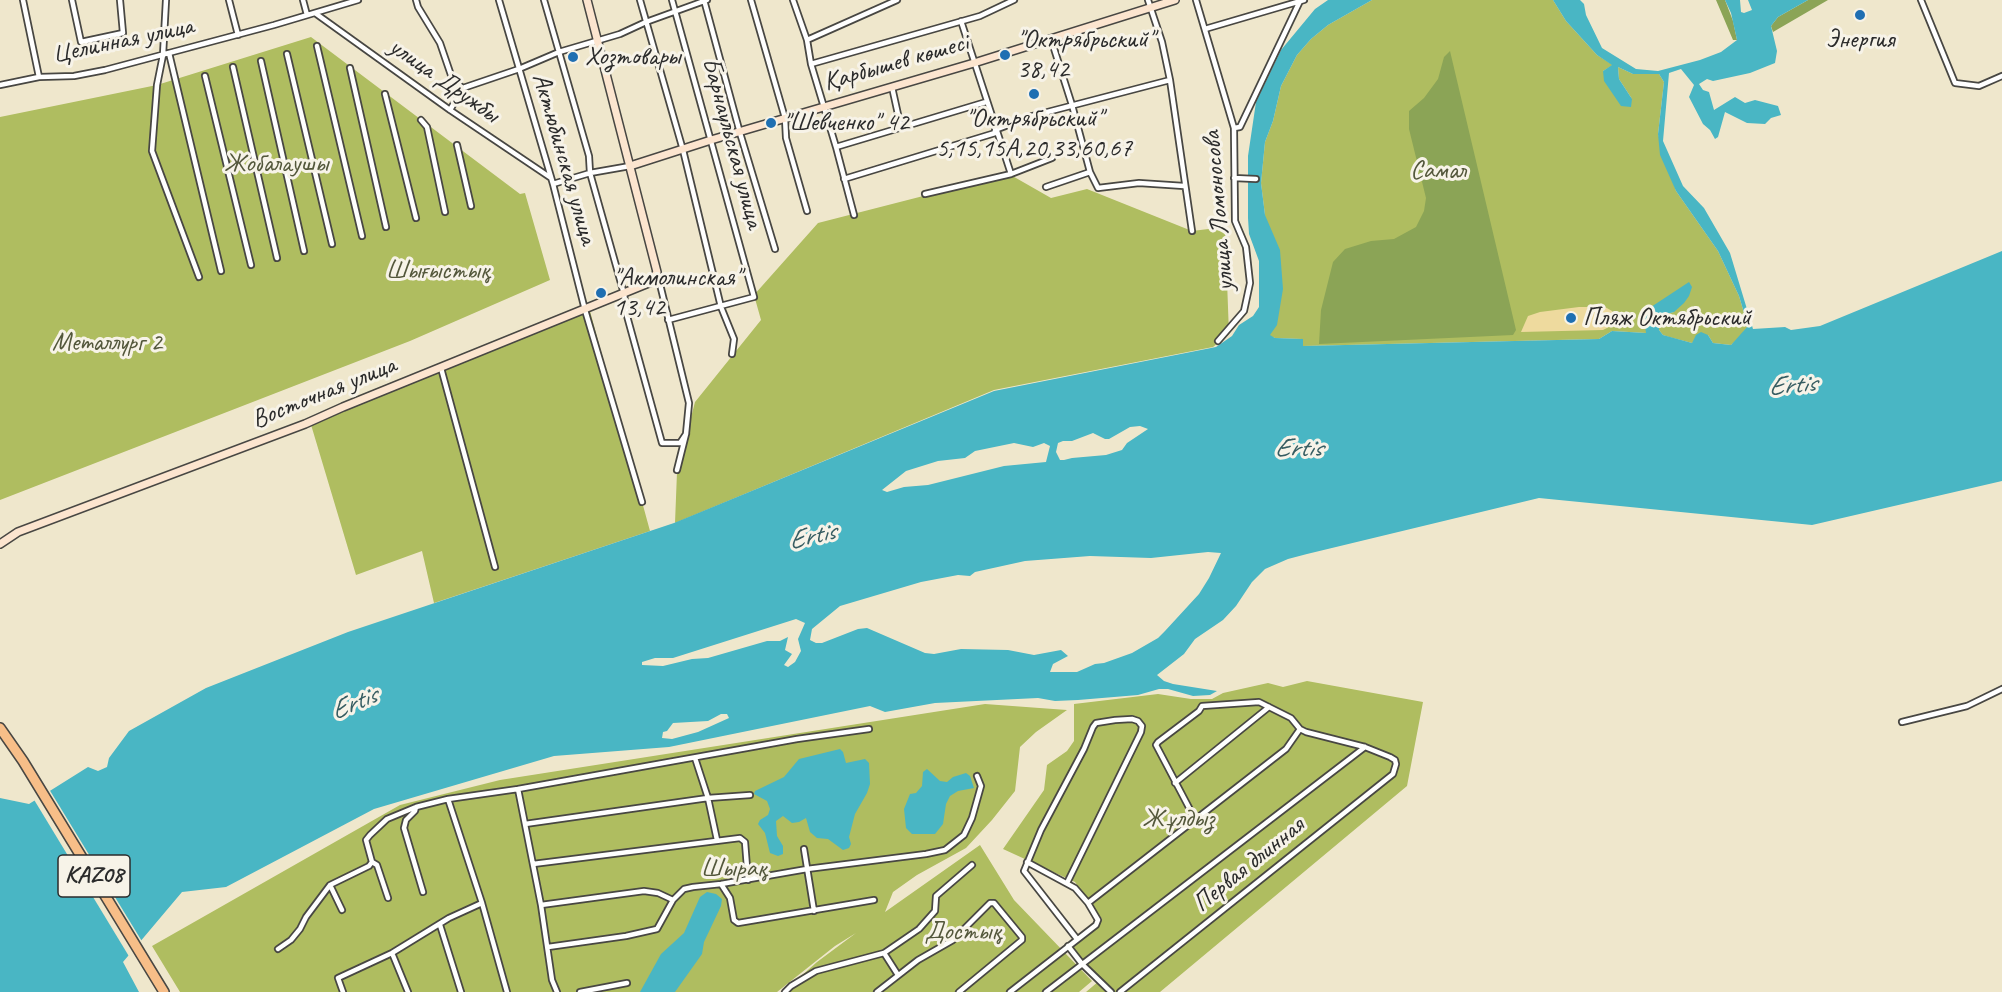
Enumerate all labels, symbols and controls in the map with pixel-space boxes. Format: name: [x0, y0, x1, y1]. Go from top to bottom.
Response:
marker: Энергия: [1853, 8, 1867, 22]
street label: Целинная улица: [50, 11, 196, 71]
place label: "Октрябрьский" 38,42: [1017, 24, 1154, 86]
place label: Энергия: [1826, 24, 1894, 56]
street label: Қарбышев көшесі: [820, 27, 972, 99]
street label: улица Дружбы: [383, 32, 505, 130]
place label: Хозтовары: [585, 41, 681, 73]
marker: "Октрябрьский" 38,42: [998, 48, 1012, 62]
marker: Хозтовары: [566, 50, 580, 64]
street label: Барнаульская улица: [694, 54, 770, 232]
street label: Актюбинская улица: [525, 70, 603, 248]
marker: "Октрябрьский" 5,15,15А,20,33,60,67: [1027, 87, 1041, 101]
place label: "Октрябрьский" 5,15,15А,20,33,60,67: [936, 103, 1132, 164]
place label: "Шевченко" 42: [783, 107, 909, 139]
marker: "Шевченко" 42: [764, 116, 778, 130]
street label: улица Ломоносова: [1196, 130, 1242, 292]
park label: Жобалаушы: [224, 148, 328, 180]
park label: Самал: [1410, 155, 1466, 187]
park label: Шығыстық: [386, 255, 490, 287]
place label: "Акмолинская" 13,42: [613, 262, 741, 324]
marker: "Акмолинская" 13,42: [594, 286, 608, 300]
place label: Пляж Октябрьский: [1583, 302, 1751, 334]
marker: Пляж Октябрьский: [1564, 311, 1578, 325]
park label: Металлург 2: [52, 327, 162, 359]
street label: Восточная улица: [247, 350, 401, 436]
water label: Ertis: [1767, 368, 1817, 404]
water label: Ertis: [1274, 433, 1322, 465]
water label: Ertis: [785, 516, 839, 558]
water label: Ertis: [326, 680, 382, 728]
park label: Жұлдыз: [1142, 803, 1214, 835]
street label: Первая длинная: [1187, 811, 1311, 919]
park label: Шырақ: [701, 853, 767, 885]
road number: KAZ08: [58, 855, 130, 897]
park label: Достық: [924, 916, 1002, 948]

